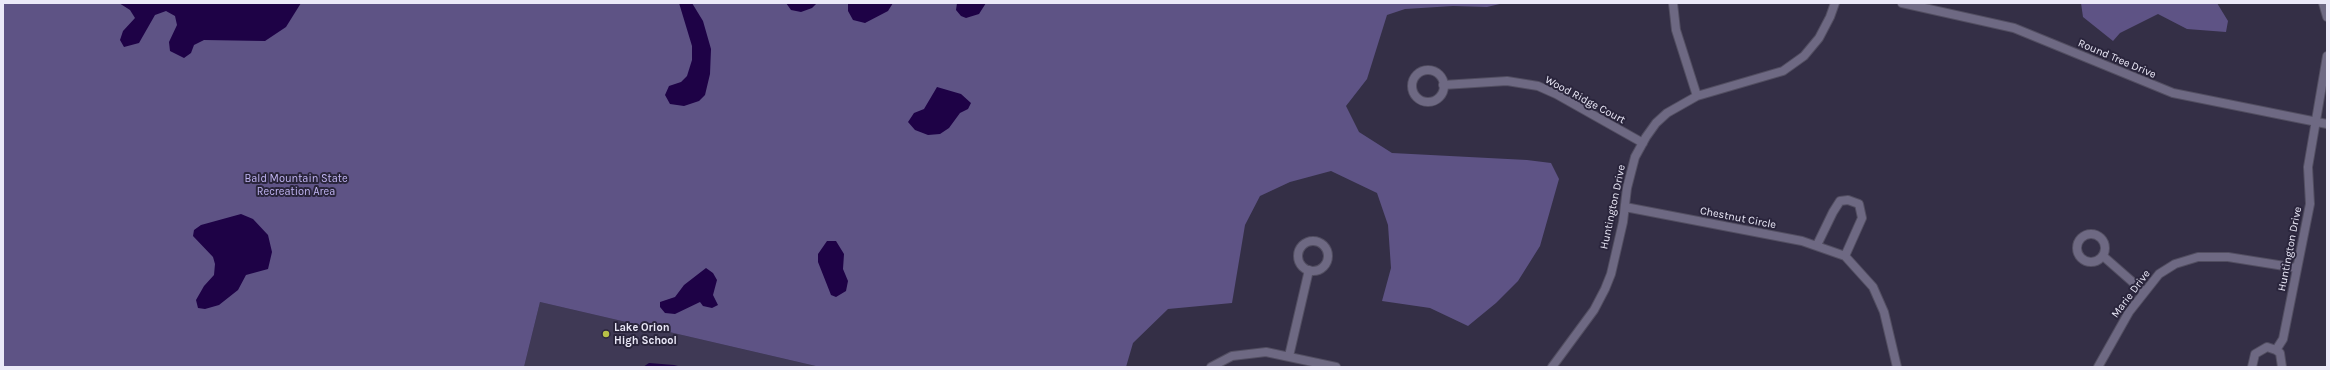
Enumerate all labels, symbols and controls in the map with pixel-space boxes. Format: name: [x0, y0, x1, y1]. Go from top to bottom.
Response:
street label: Round Tree Drive: [2076, 37, 2158, 81]
street label: Wood Ridge Court: [1543, 73, 1627, 127]
street label: Huntington Drive: [1598, 164, 1628, 250]
park label: Bald Mountain State Recreation Area: [244, 172, 348, 198]
street label: Chestnut Circle: [1699, 204, 1777, 232]
street label: Huntington Drive: [2275, 206, 2305, 292]
street label: Marie Drive: [2109, 267, 2153, 321]
place label: Lake Orion High School: [614, 321, 677, 347]
marker: Lake Orion High School: [601, 329, 611, 339]

